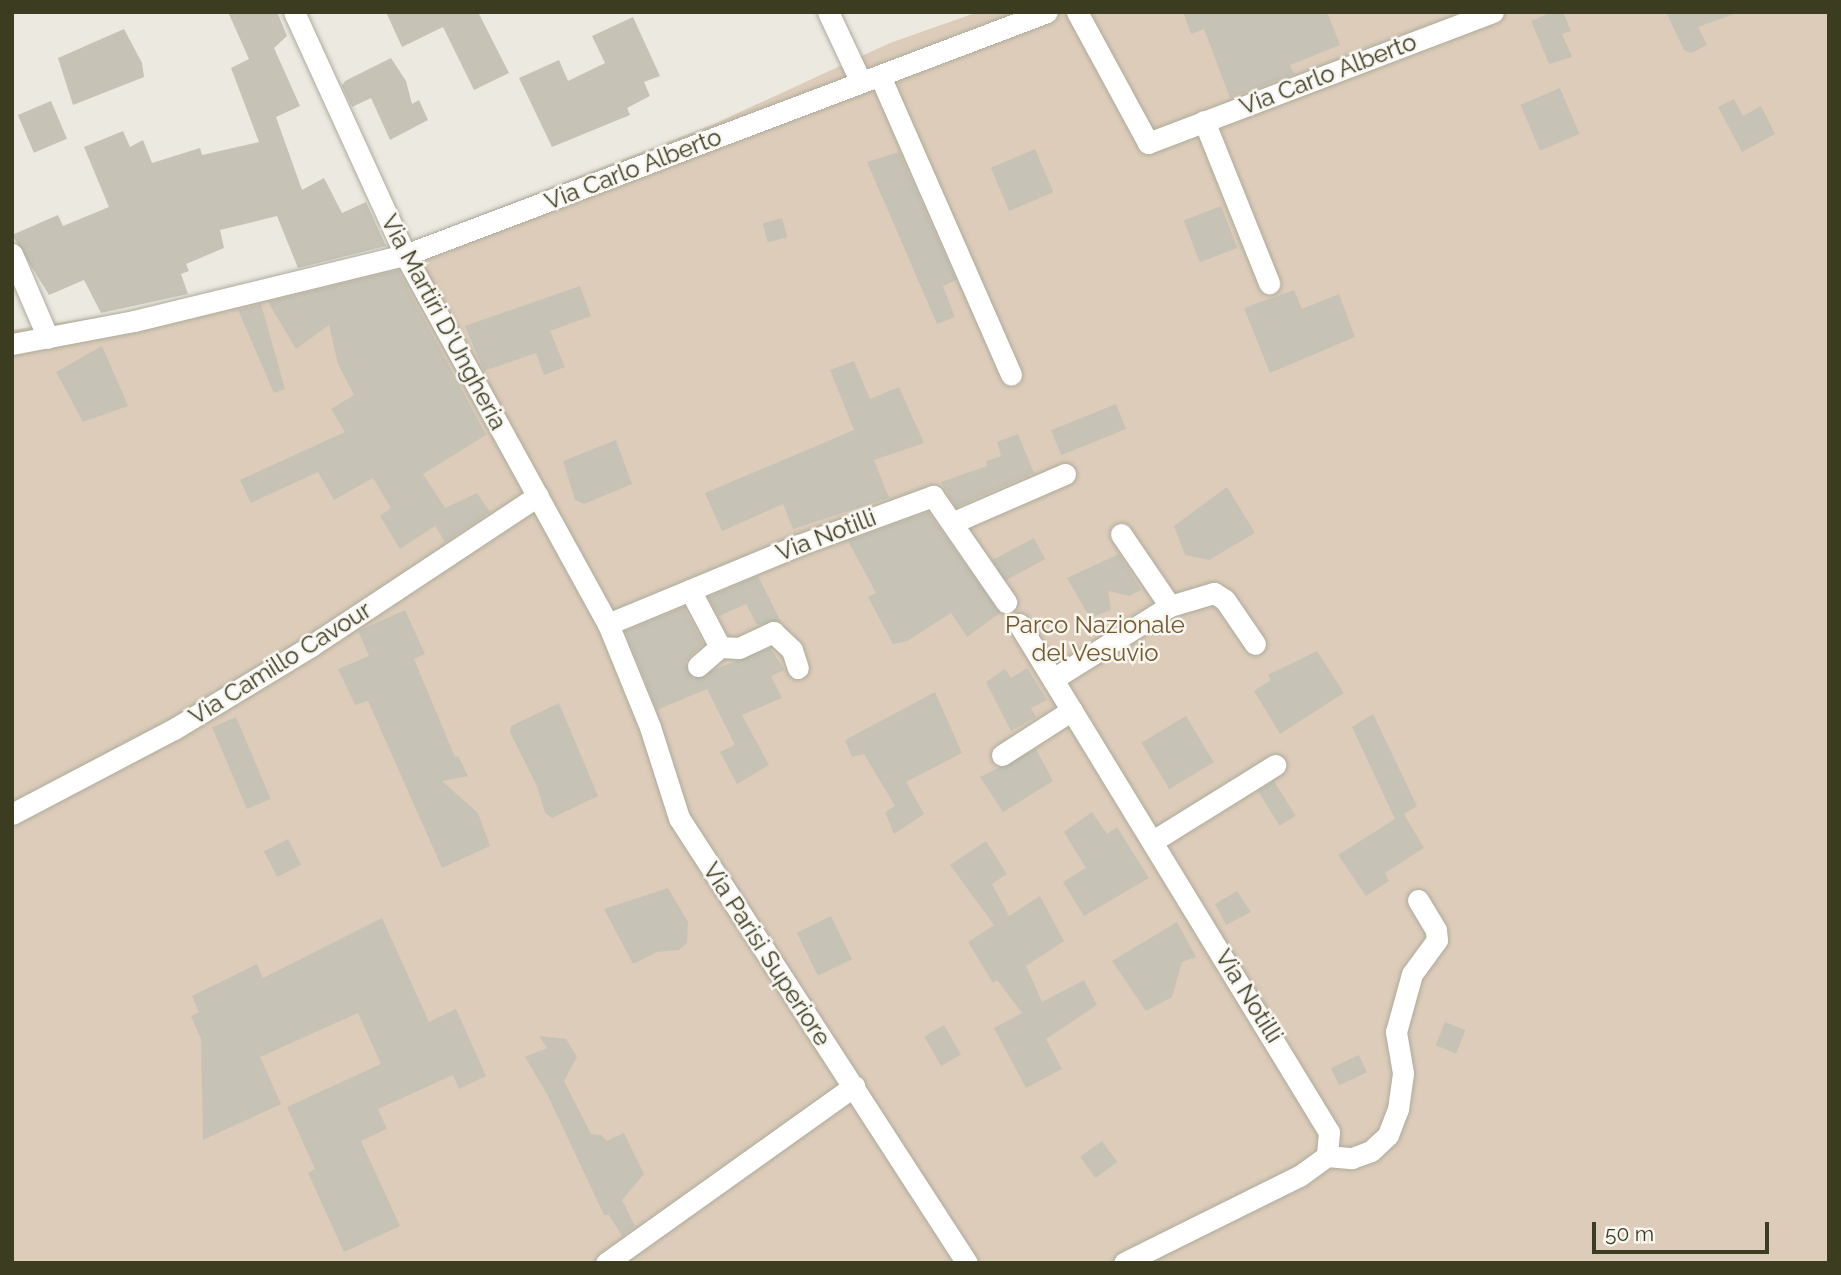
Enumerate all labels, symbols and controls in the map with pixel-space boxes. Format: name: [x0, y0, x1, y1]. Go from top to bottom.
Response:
street label: Via Carlo Alberto: [1235, 27, 1421, 121]
street label: Via Carlo Alberto: [540, 122, 726, 216]
street label: Via Martiri D'Ungheria: [375, 209, 513, 435]
street label: Via Notilli: [772, 503, 880, 567]
street label: Via Camillo Cavour: [184, 595, 376, 731]
park label: Parco Nazionale del Vesuvio: [1005, 611, 1185, 667]
street label: Via Parisi Superiore: [697, 857, 837, 1051]
street label: Via Notilli: [1209, 944, 1289, 1048]
scale bar: [1596, 1208, 1773, 1252]
text: 50 m: [1605, 1221, 1654, 1246]

